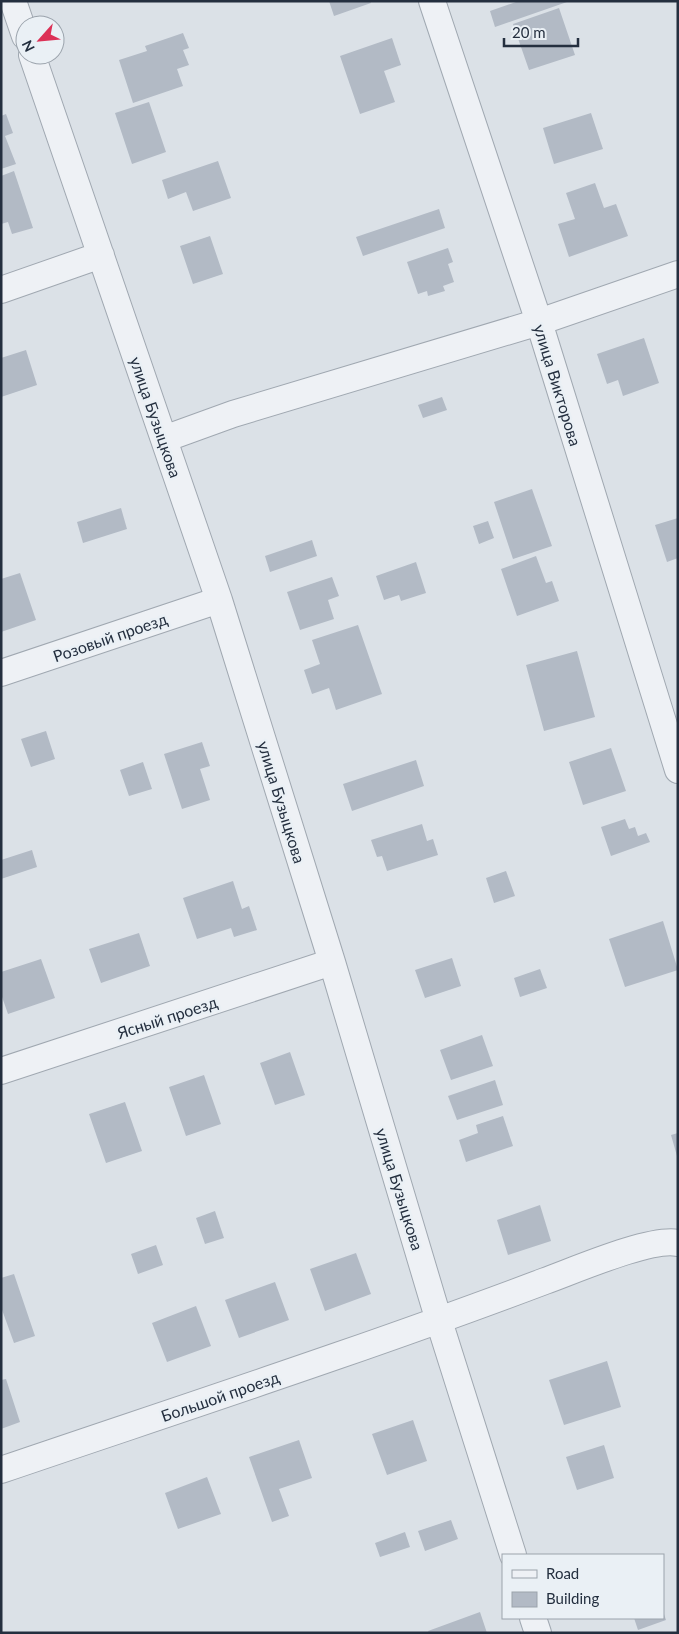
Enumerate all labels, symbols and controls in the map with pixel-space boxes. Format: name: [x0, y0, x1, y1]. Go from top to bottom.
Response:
north arrow: [15, 15, 65, 65]
scale bar: [504, 15, 578, 47]
text: 20 m: [512, 23, 546, 41]
text: N: [18, 37, 38, 55]
street label: улица Викторова: [530, 322, 586, 448]
street label: улица Бузыцкова: [126, 354, 186, 480]
street label: Розовый проезд: [50, 609, 170, 665]
street label: улица Бузыцкова: [254, 739, 310, 865]
street label: Ясный проезд: [113, 992, 220, 1042]
street label: улица Бузыцкова: [372, 1126, 428, 1252]
street label: Большой проезд: [158, 1367, 282, 1425]
legend: [502, 1554, 664, 1619]
text: Road: [546, 1564, 579, 1582]
text: Building: [546, 1589, 599, 1607]

